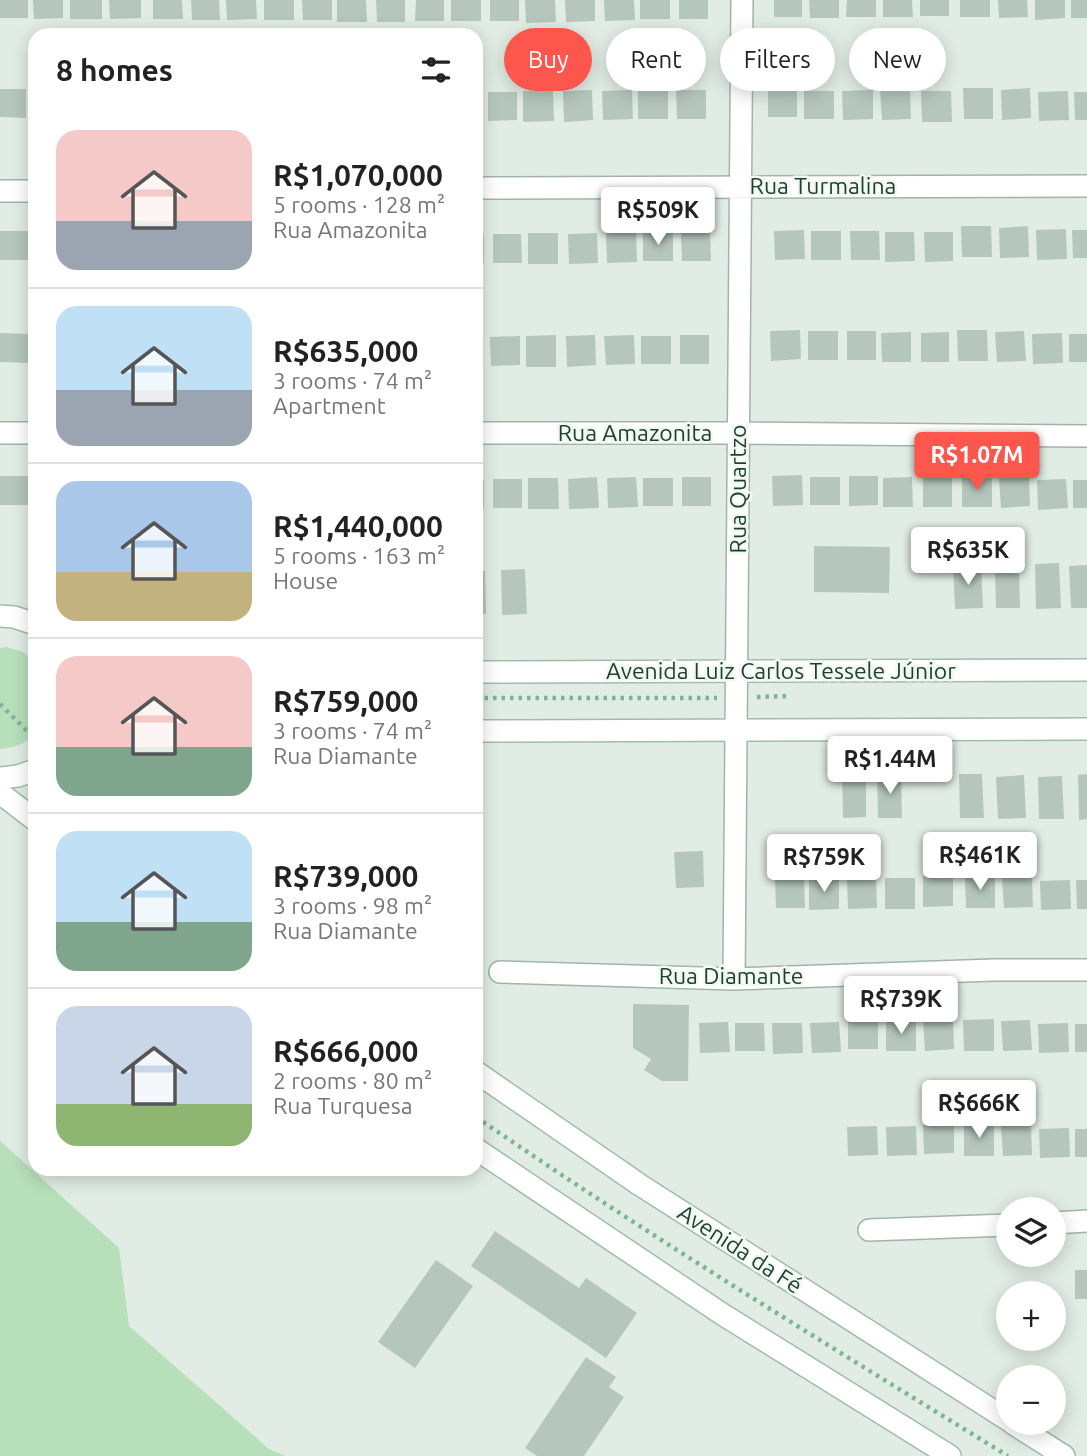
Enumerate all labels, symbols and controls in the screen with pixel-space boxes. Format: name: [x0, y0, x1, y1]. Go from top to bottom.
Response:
chip: Buy: [504, 28, 592, 91]
chip: Rent: [606, 28, 706, 91]
chip: Filters: [720, 28, 835, 91]
chip: New: [849, 28, 946, 91]
icon: filters: [417, 51, 455, 89]
text: 8 homes: [56, 53, 173, 87]
icon: home: [112, 158, 196, 242]
text: R$1,070,000: [273, 158, 443, 192]
street label: Rua Turmalina: [750, 173, 896, 198]
pin: R$509K: [601, 188, 715, 247]
text: 5 rooms · 128 m²: [273, 192, 445, 217]
text: R$509K: [617, 197, 699, 222]
text: Rua Amazonita: [273, 217, 428, 242]
icon: home: [112, 334, 196, 418]
text: R$635,000: [273, 334, 419, 368]
text: 3 rooms · 74 m²: [273, 368, 432, 393]
text: Apartment: [273, 393, 386, 418]
street label: Rua Amazonita: [558, 420, 712, 445]
street label: Rua Quartzo: [725, 425, 750, 553]
pin: R$1.07M: [912, 433, 1042, 492]
text: R$1.07M: [930, 442, 1024, 467]
icon: home: [112, 509, 196, 593]
text: R$1,440,000: [273, 509, 443, 543]
pin: R$635K: [911, 528, 1025, 587]
text: R$635K: [927, 537, 1009, 562]
text: 5 rooms · 163 m²: [273, 543, 445, 568]
text: House: [273, 568, 338, 593]
street label: Avenida Luiz Carlos Tessele Júnior: [606, 658, 956, 683]
icon: home: [112, 684, 196, 768]
text: R$759,000: [273, 684, 419, 718]
text: 3 rooms · 74 m²: [273, 718, 432, 743]
pin: R$1.44M: [825, 736, 955, 796]
text: Rua Diamante: [273, 743, 418, 768]
text: R$1.44M: [843, 746, 937, 771]
pin: R$461K: [923, 832, 1037, 892]
pin: R$759K: [767, 834, 881, 894]
text: R$461K: [939, 842, 1021, 867]
text: R$759K: [783, 844, 865, 869]
icon: home: [112, 859, 196, 943]
text: R$739,000: [273, 859, 419, 893]
text: 3 rooms · 98 m²: [273, 893, 432, 918]
text: Rua Diamante: [273, 918, 418, 943]
street label: Rua Diamante: [659, 963, 803, 988]
pin: R$739K: [844, 976, 958, 1036]
text: R$739K: [860, 986, 942, 1011]
icon: home: [112, 1034, 196, 1118]
text: R$666,000: [273, 1034, 419, 1068]
text: 2 rooms · 80 m²: [273, 1068, 432, 1093]
pin: R$666K: [922, 1080, 1036, 1140]
text: R$666K: [938, 1090, 1020, 1115]
text: Rua Turquesa: [273, 1093, 413, 1118]
map controls: [996, 1197, 1066, 1435]
button: layers: [996, 1197, 1066, 1267]
street label: Avenida da Fé: [673, 1199, 807, 1298]
button: +: [996, 1281, 1066, 1351]
button: −: [996, 1365, 1066, 1435]

